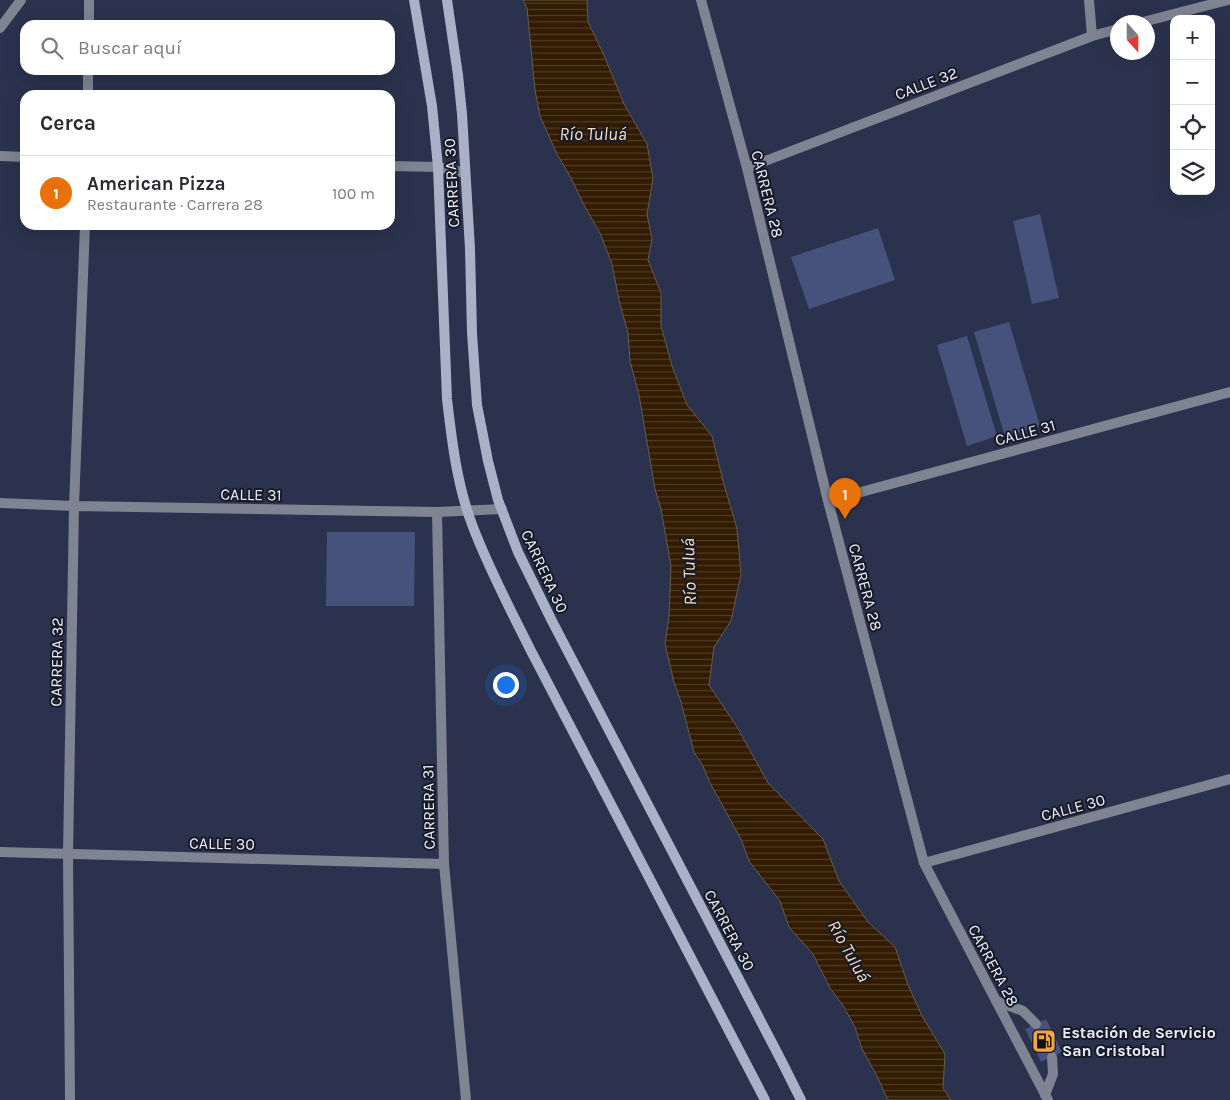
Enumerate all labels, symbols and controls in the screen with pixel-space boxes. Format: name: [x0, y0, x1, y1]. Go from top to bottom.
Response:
north arrow: [1110, 15, 1155, 60]
map controls: [1170, 15, 1215, 195]
button: +: [1170, 15, 1215, 60]
search box: [20, 20, 395, 75]
icon: search: [38, 34, 66, 62]
text: Buscar aquí: [78, 37, 182, 59]
button: −: [1170, 60, 1215, 105]
street label: CALLE 32: [892, 63, 960, 104]
button: locate: [1170, 105, 1215, 150]
text: Cerca: [40, 111, 96, 135]
water label: Río Tuluá: [559, 123, 627, 145]
street label: CARRERA 30: [440, 138, 463, 228]
street label: CARRERA 28: [747, 148, 788, 240]
button: layers: [1170, 150, 1215, 195]
text: American Pizza: [87, 173, 226, 195]
text: 1: [53, 184, 59, 203]
text: 100 m: [332, 184, 375, 203]
text: Restaurante · Carrera 28: [87, 195, 263, 214]
street label: CALLE 31: [993, 415, 1057, 450]
pin: 1: [829, 478, 861, 519]
street label: CALLE 31: [220, 484, 282, 505]
street label: CARRERA 30: [517, 527, 572, 616]
water label: Río Tuluá: [677, 538, 701, 606]
street label: CARRERA 28: [845, 541, 886, 633]
street label: CARRERA 32: [46, 617, 67, 707]
your location: [493, 672, 519, 698]
street label: CARRERA 31: [418, 764, 439, 850]
street label: CALLE 30: [1039, 790, 1107, 825]
street label: CALLE 30: [189, 833, 255, 854]
street label: CARRERA 30: [700, 886, 759, 974]
water label: Río Tuluá: [823, 916, 875, 986]
street label: CARRERA 28: [964, 921, 1023, 1009]
place label: Estación de Servicio San Cristobal: [1062, 1023, 1216, 1060]
fuel station icon: Estación de Servicio San Cristobal: [1031, 1028, 1057, 1054]

